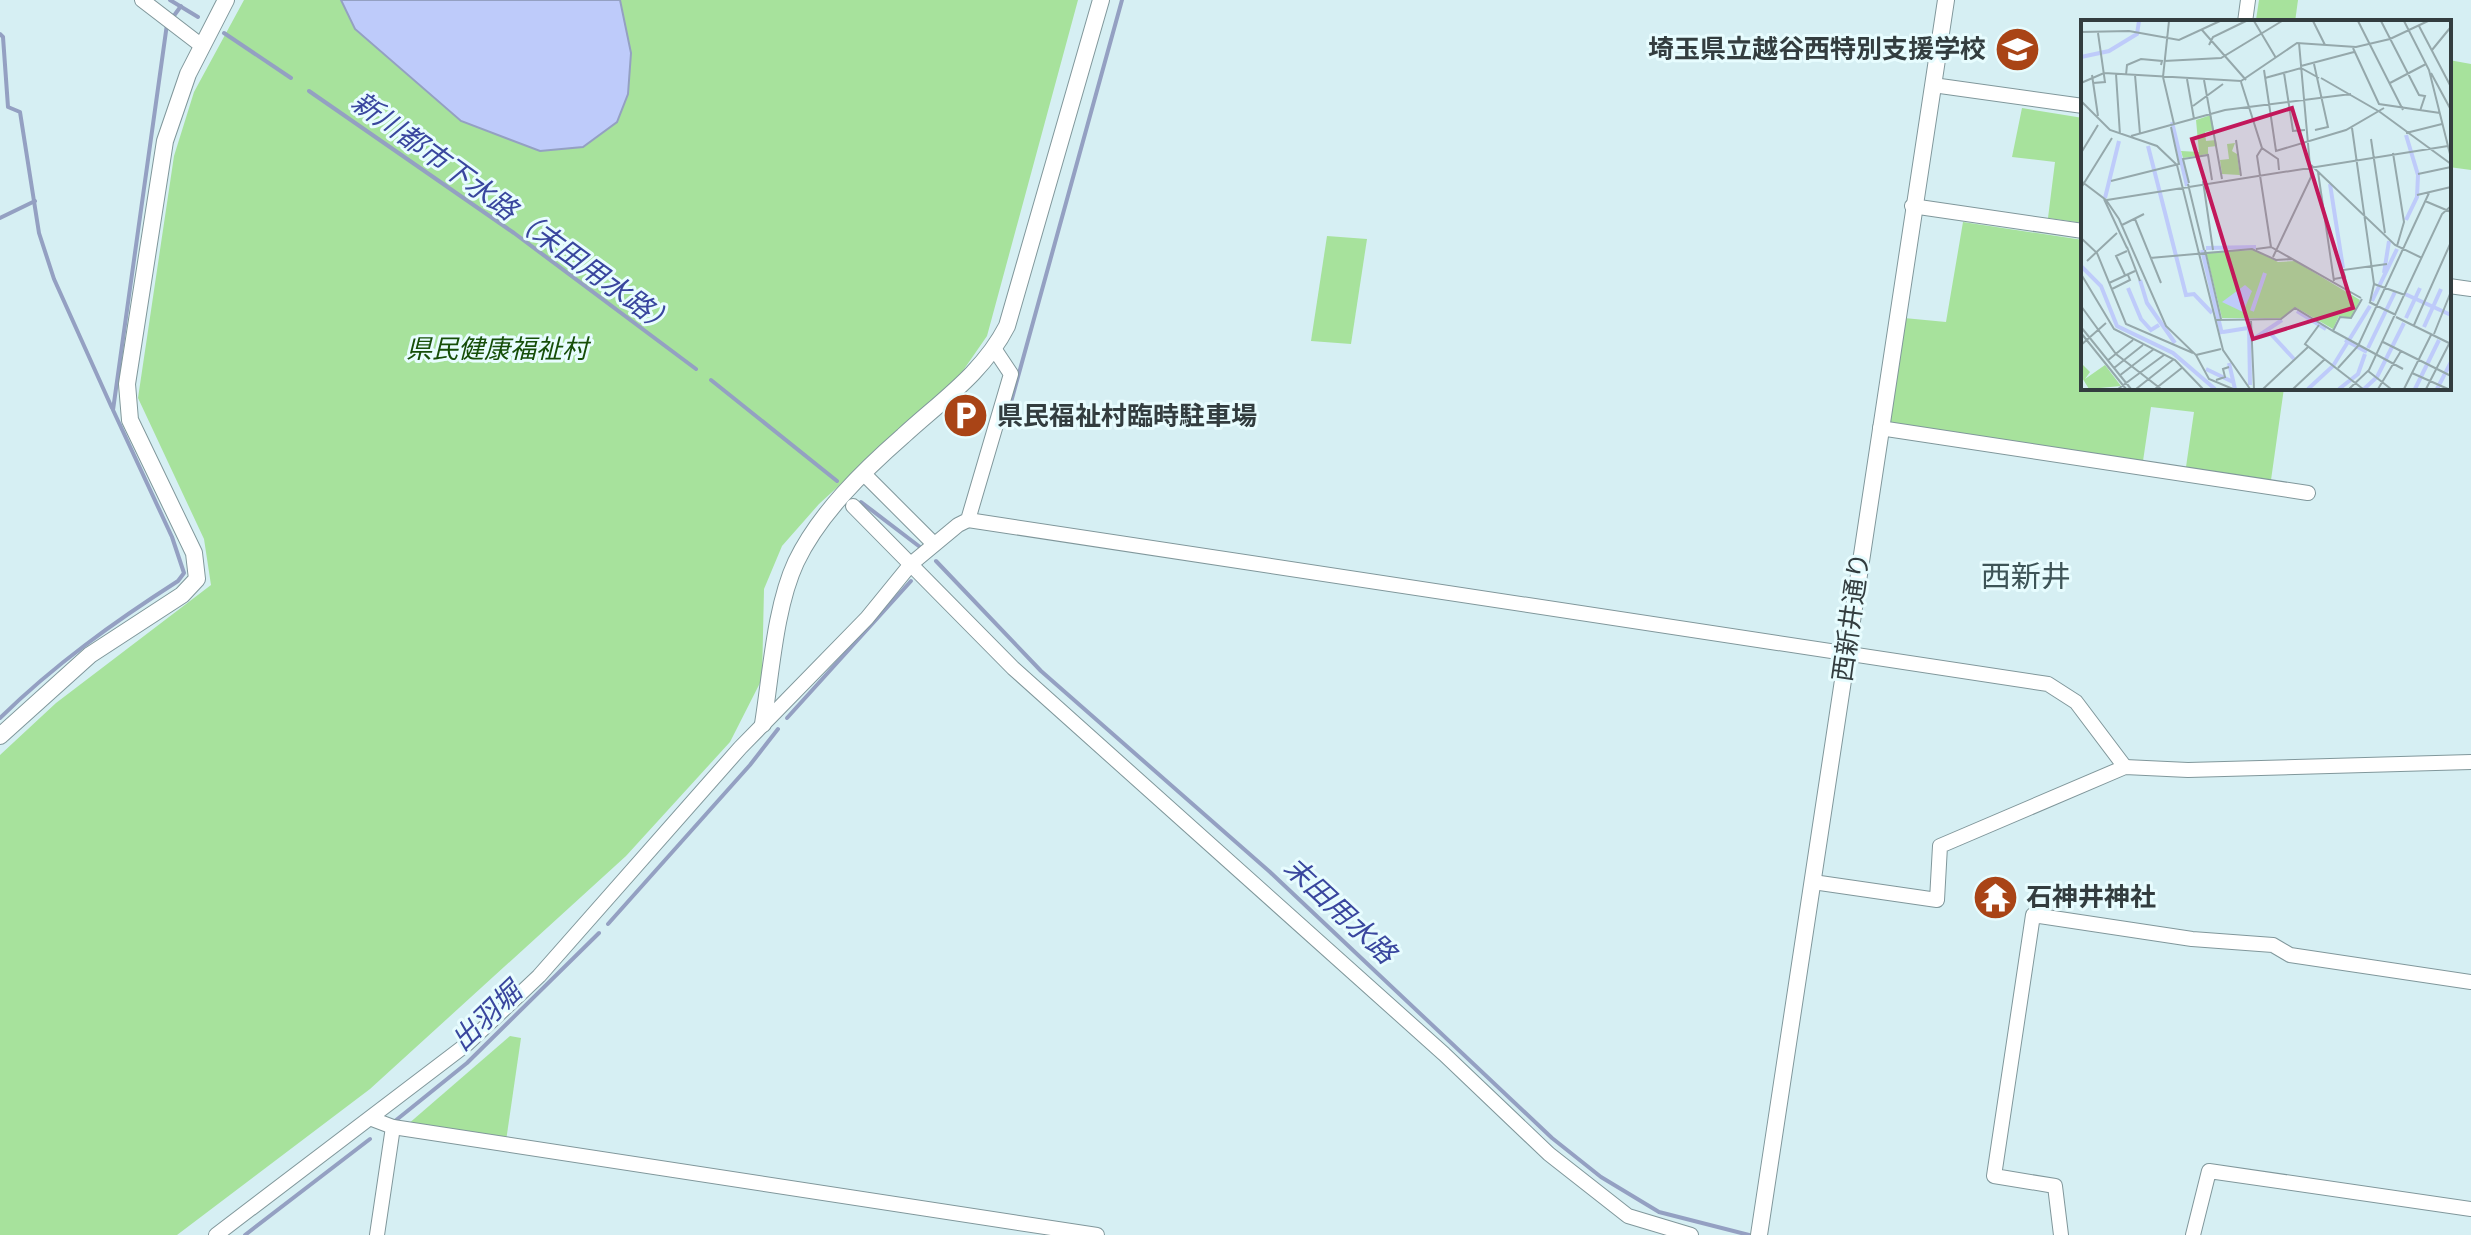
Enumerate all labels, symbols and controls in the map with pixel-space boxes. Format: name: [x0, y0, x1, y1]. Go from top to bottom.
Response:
inset map: [2081, 20, 2451, 390]
school or university icon: 埼玉県立越谷西特別支援学校: [1993, 25, 2041, 73]
place label: 埼玉県立越谷西特別支援学校: [1648, 31, 1986, 67]
water label: 新川都市下水路（末田用水路）: [344, 82, 684, 344]
park label: 県民健康福祉村: [406, 331, 592, 367]
parking icon: 県民福祉村臨時駐車場: [942, 392, 990, 440]
place label: 県民福祉村臨時駐車場: [997, 398, 1257, 434]
street label: 西新井通り: [1824, 550, 1878, 684]
district label: 西新井: [1981, 556, 2071, 597]
water label: 末田用水路: [1276, 848, 1406, 973]
temple icon: 石神井神社: [1971, 873, 2019, 921]
place label: 石神井神社: [2026, 879, 2156, 915]
water label: 出羽堀: [443, 970, 532, 1059]

